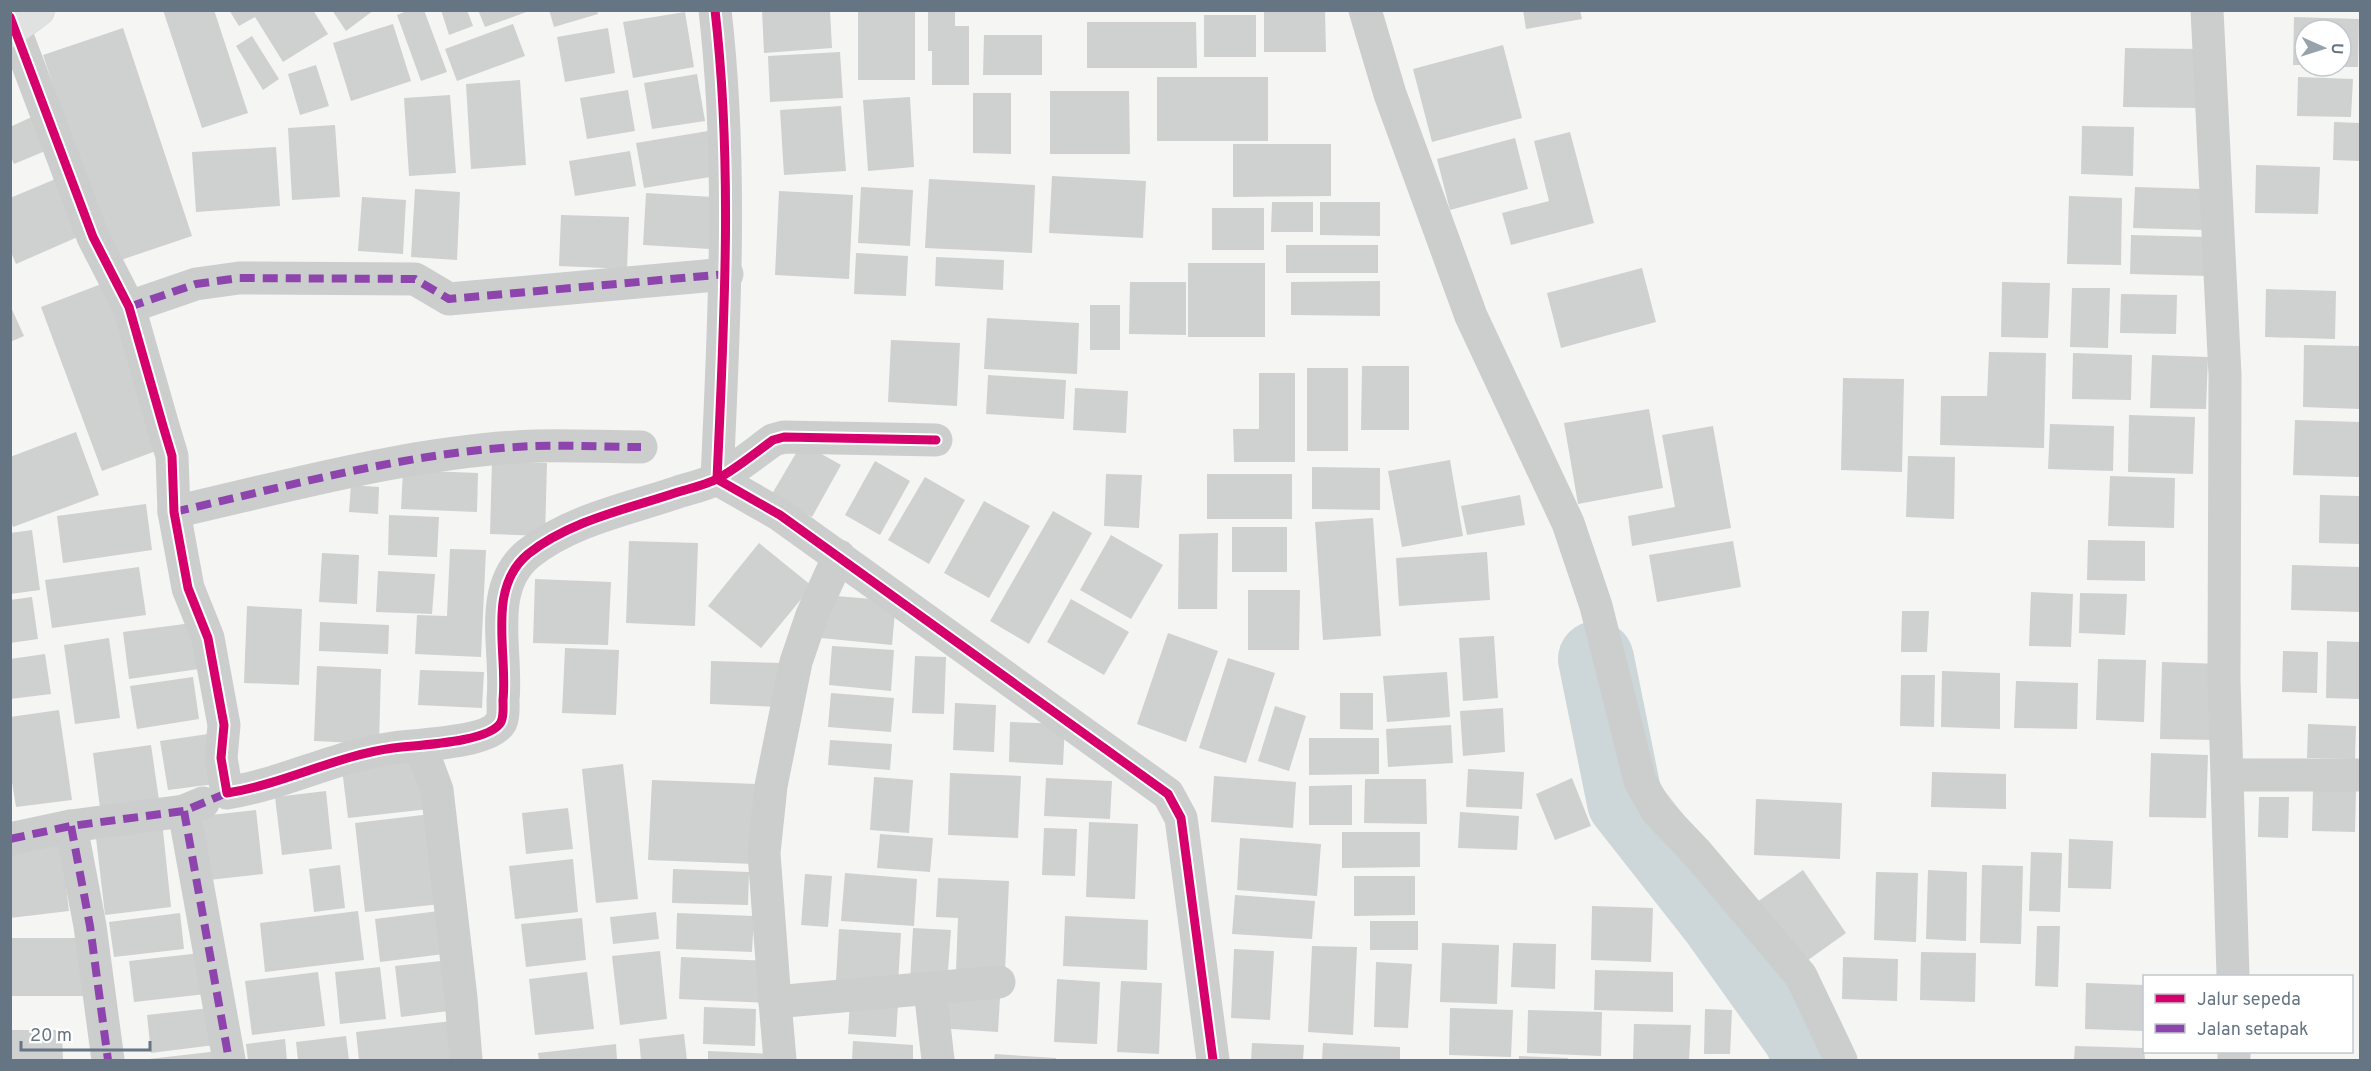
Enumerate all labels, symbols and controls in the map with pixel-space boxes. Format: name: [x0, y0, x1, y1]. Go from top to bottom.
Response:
north arrow: [2293, 18, 2353, 78]
text: U: [2326, 42, 2346, 55]
legend: [2143, 975, 2353, 1053]
text: Jalur sepeda: [2197, 989, 2301, 1012]
scale bar: [21, 1014, 150, 1052]
text: Jalan setapak: [2197, 1019, 2309, 1042]
text: 20 m: [30, 1025, 72, 1048]

